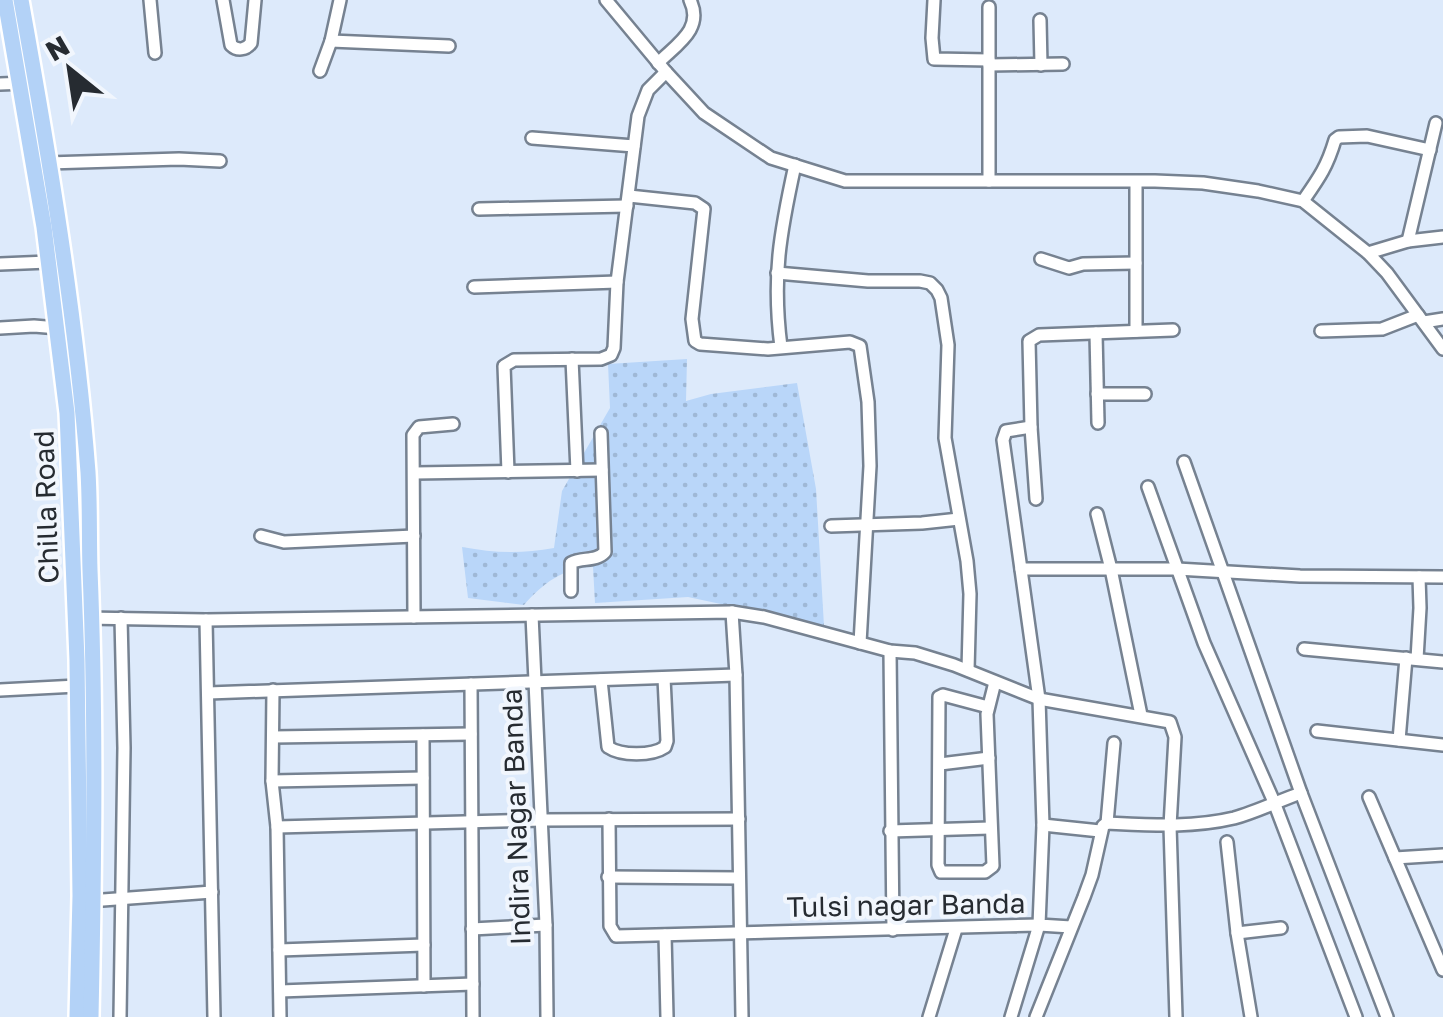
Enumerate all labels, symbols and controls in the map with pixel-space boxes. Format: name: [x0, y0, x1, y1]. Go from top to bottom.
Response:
north arrow: [20, 20, 120, 120]
text: N: [40, 28, 75, 68]
street label: Chilla Road: [26, 430, 65, 584]
street label: Indira Nagar Banda: [495, 688, 536, 946]
street label: Tulsi nagar Banda: [786, 886, 1026, 923]

